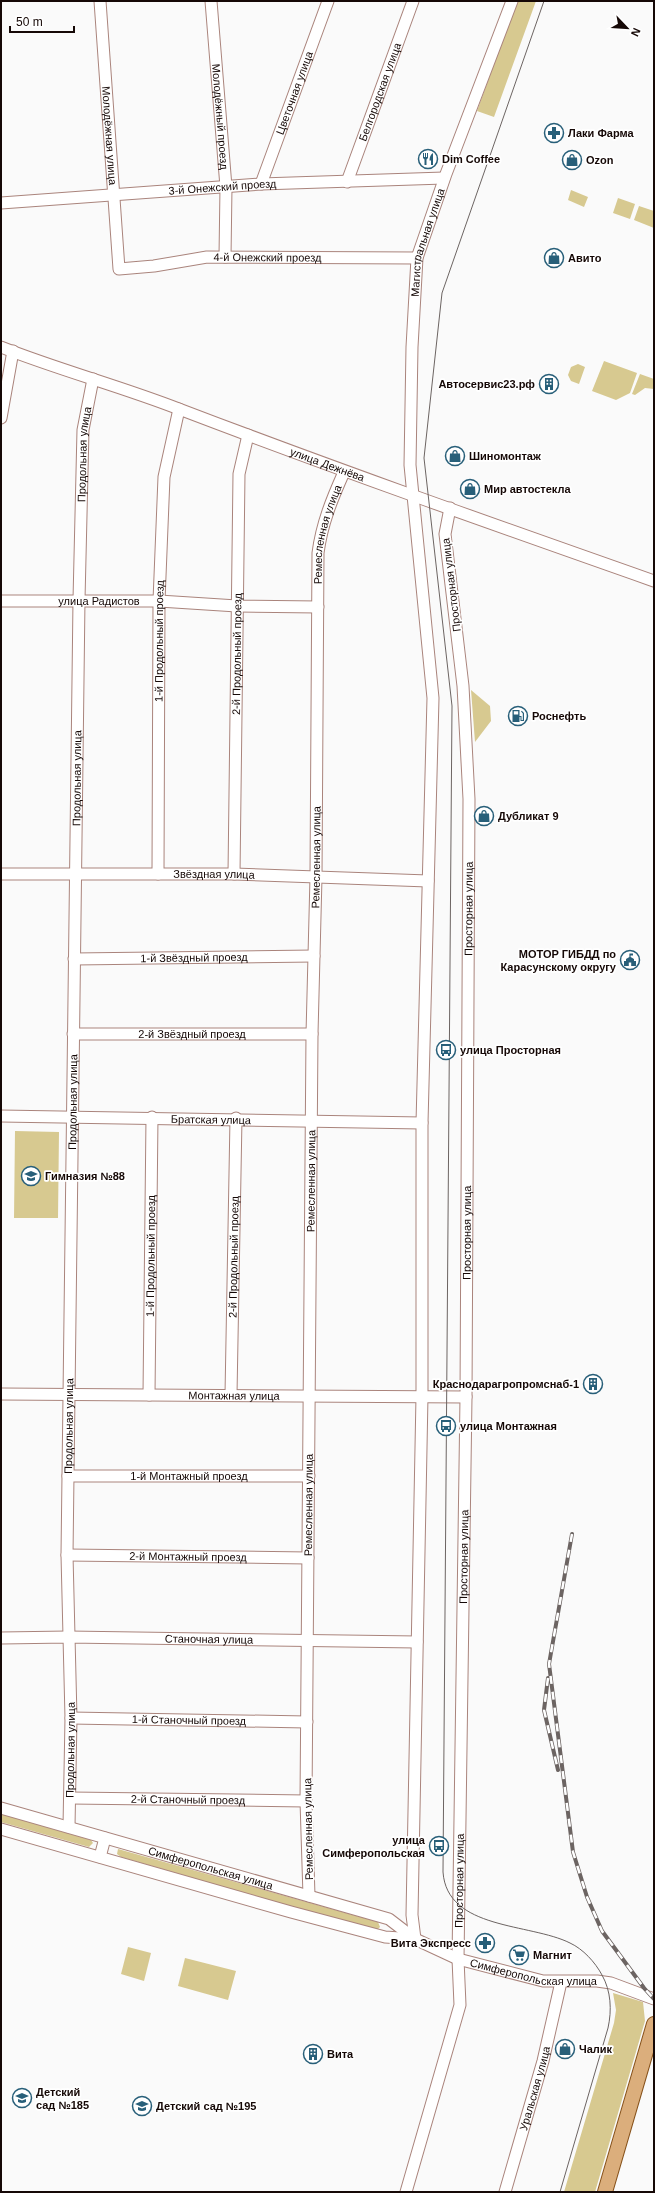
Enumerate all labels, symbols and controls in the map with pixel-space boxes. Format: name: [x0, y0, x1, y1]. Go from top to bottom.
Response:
scale bar: [10, 8, 74, 34]
north arrow: [607, 8, 647, 48]
text: 50 m: [16, 15, 43, 29]
text: N: [629, 26, 643, 38]
street label: Белгородская улица: [356, 40, 404, 143]
street label: Цветочная улица: [274, 49, 315, 136]
street label: Молодёжный проезд: [210, 63, 231, 171]
street label: Молодёжная улица: [100, 86, 119, 186]
pharmacy icon: Лаки Фарма: [543, 122, 565, 144]
place label: Лаки Фарма: [568, 127, 635, 139]
restaurant icon: Dim Coffee: [417, 148, 439, 170]
shop icon: Ozon: [561, 149, 583, 171]
place label: Dim Coffee: [442, 153, 500, 165]
place label: Ozon: [586, 154, 614, 166]
street label: 3-й Онежский проезд: [168, 177, 277, 197]
street label: Магистральная улица: [409, 186, 447, 297]
shop icon: Авито: [543, 247, 565, 269]
street label: 4-й Онежский проезд: [213, 251, 322, 264]
place label: Авито: [568, 252, 602, 264]
building icon: Автосервис23.рф: [538, 373, 560, 395]
place label: Автосервис23.рф: [438, 378, 535, 390]
street label: Продольная улица: [75, 405, 94, 502]
street label: улица Дежнёва: [289, 445, 367, 484]
shop icon: Шиномонтаж: [444, 445, 466, 467]
place label: Шиномонтаж: [469, 450, 541, 462]
shop icon: Мир автостекла: [459, 478, 481, 500]
street label: Ремесленная улица: [312, 482, 344, 584]
place label: Мир автостекла: [484, 483, 572, 495]
street label: Просторная улица: [439, 537, 463, 633]
street label: 1-й Продольный проезд: [153, 579, 166, 702]
street label: 2-й Продольный проезд: [230, 592, 244, 715]
street label: улица Радистов: [58, 595, 140, 607]
fuel station icon: Роснефть: [507, 705, 529, 727]
place label: Роснефть: [532, 710, 586, 722]
street label: Продольная улица: [70, 729, 83, 826]
street label: Ремесленная улица: [309, 805, 322, 908]
shop icon: Дубликат 9: [473, 805, 495, 827]
place label: Дубликат 9: [498, 810, 559, 822]
street label: Просторная улица: [462, 861, 475, 956]
street label: Звёздная улица: [173, 868, 256, 881]
place label: МОТОР ГИБДД по Карасунскому округу: [500, 948, 617, 973]
public building icon: МОТОР ГИБДД по Карасунскому округу: [619, 949, 641, 971]
street label: 1-й Звёздный проезд: [140, 951, 248, 964]
street label: 2-й Звёздный проезд: [138, 1028, 246, 1040]
bus stop icon: улица Просторная: [435, 1039, 457, 1061]
place label: улица Просторная: [460, 1044, 561, 1056]
street label: Продольная улица: [66, 1053, 79, 1150]
street label: Братская улица: [171, 1113, 252, 1126]
street label: Ремесленная улица: [304, 1129, 317, 1232]
school or university icon: Гимназия №88: [20, 1165, 42, 1187]
place label: Гимназия №88: [45, 1170, 125, 1182]
street label: Просторная улица: [461, 1185, 473, 1280]
street label: 1-й Продольный проезд: [144, 1194, 157, 1317]
street label: 2-й Продольный проезд: [226, 1195, 241, 1318]
building icon: Краснодарагропромснаб-1: [582, 1373, 604, 1395]
street label: Продольная улица: [62, 1377, 75, 1474]
place label: Краснодарагропромснаб-1: [433, 1378, 579, 1390]
street label: Монтажная улица: [188, 1389, 281, 1402]
bus stop icon: улица Монтажная: [435, 1415, 457, 1437]
place label: улица Монтажная: [460, 1420, 557, 1432]
street label: Ремесленная улица: [302, 1453, 315, 1556]
street label: 1-й Монтажный проезд: [130, 1470, 248, 1482]
street label: Просторная улица: [457, 1509, 470, 1604]
street label: 2-й Монтажный проезд: [129, 1550, 247, 1563]
street label: Станочная улица: [165, 1632, 254, 1646]
street label: Продольная улица: [64, 1701, 77, 1798]
street label: 1-й Станочный проезд: [132, 1713, 247, 1727]
street label: Ремесленная улица: [301, 1777, 315, 1880]
street label: 2-й Станочный проезд: [131, 1793, 246, 1806]
street label: Просторная улица: [452, 1833, 466, 1928]
place label: улица Симферопольская: [322, 1834, 426, 1859]
bus stop icon: улица Симферопольская: [428, 1835, 450, 1857]
street label: Симферопольская улица: [147, 1844, 275, 1892]
pharmacy icon: Вита Экспресс: [474, 1932, 496, 1954]
place label: Вита Экспресс: [391, 1937, 471, 1949]
supermarket icon: Магнит: [508, 1944, 530, 1966]
place label: Магнит: [533, 1949, 572, 1961]
street label: Симферопольская улица: [469, 1956, 598, 1987]
shop icon: Чалик: [554, 2038, 576, 2060]
building icon: Вита: [302, 2043, 324, 2065]
place label: Чалик: [579, 2043, 613, 2055]
street label: Уральская улица: [517, 2044, 552, 2132]
place label: Вита: [327, 2048, 354, 2060]
place label: Детский сад №185: [36, 2086, 89, 2111]
school or university icon: Детский сад №185: [11, 2087, 33, 2109]
school or university icon: Детский сад №195: [131, 2095, 153, 2117]
place label: Детский сад №195: [156, 2100, 256, 2112]

